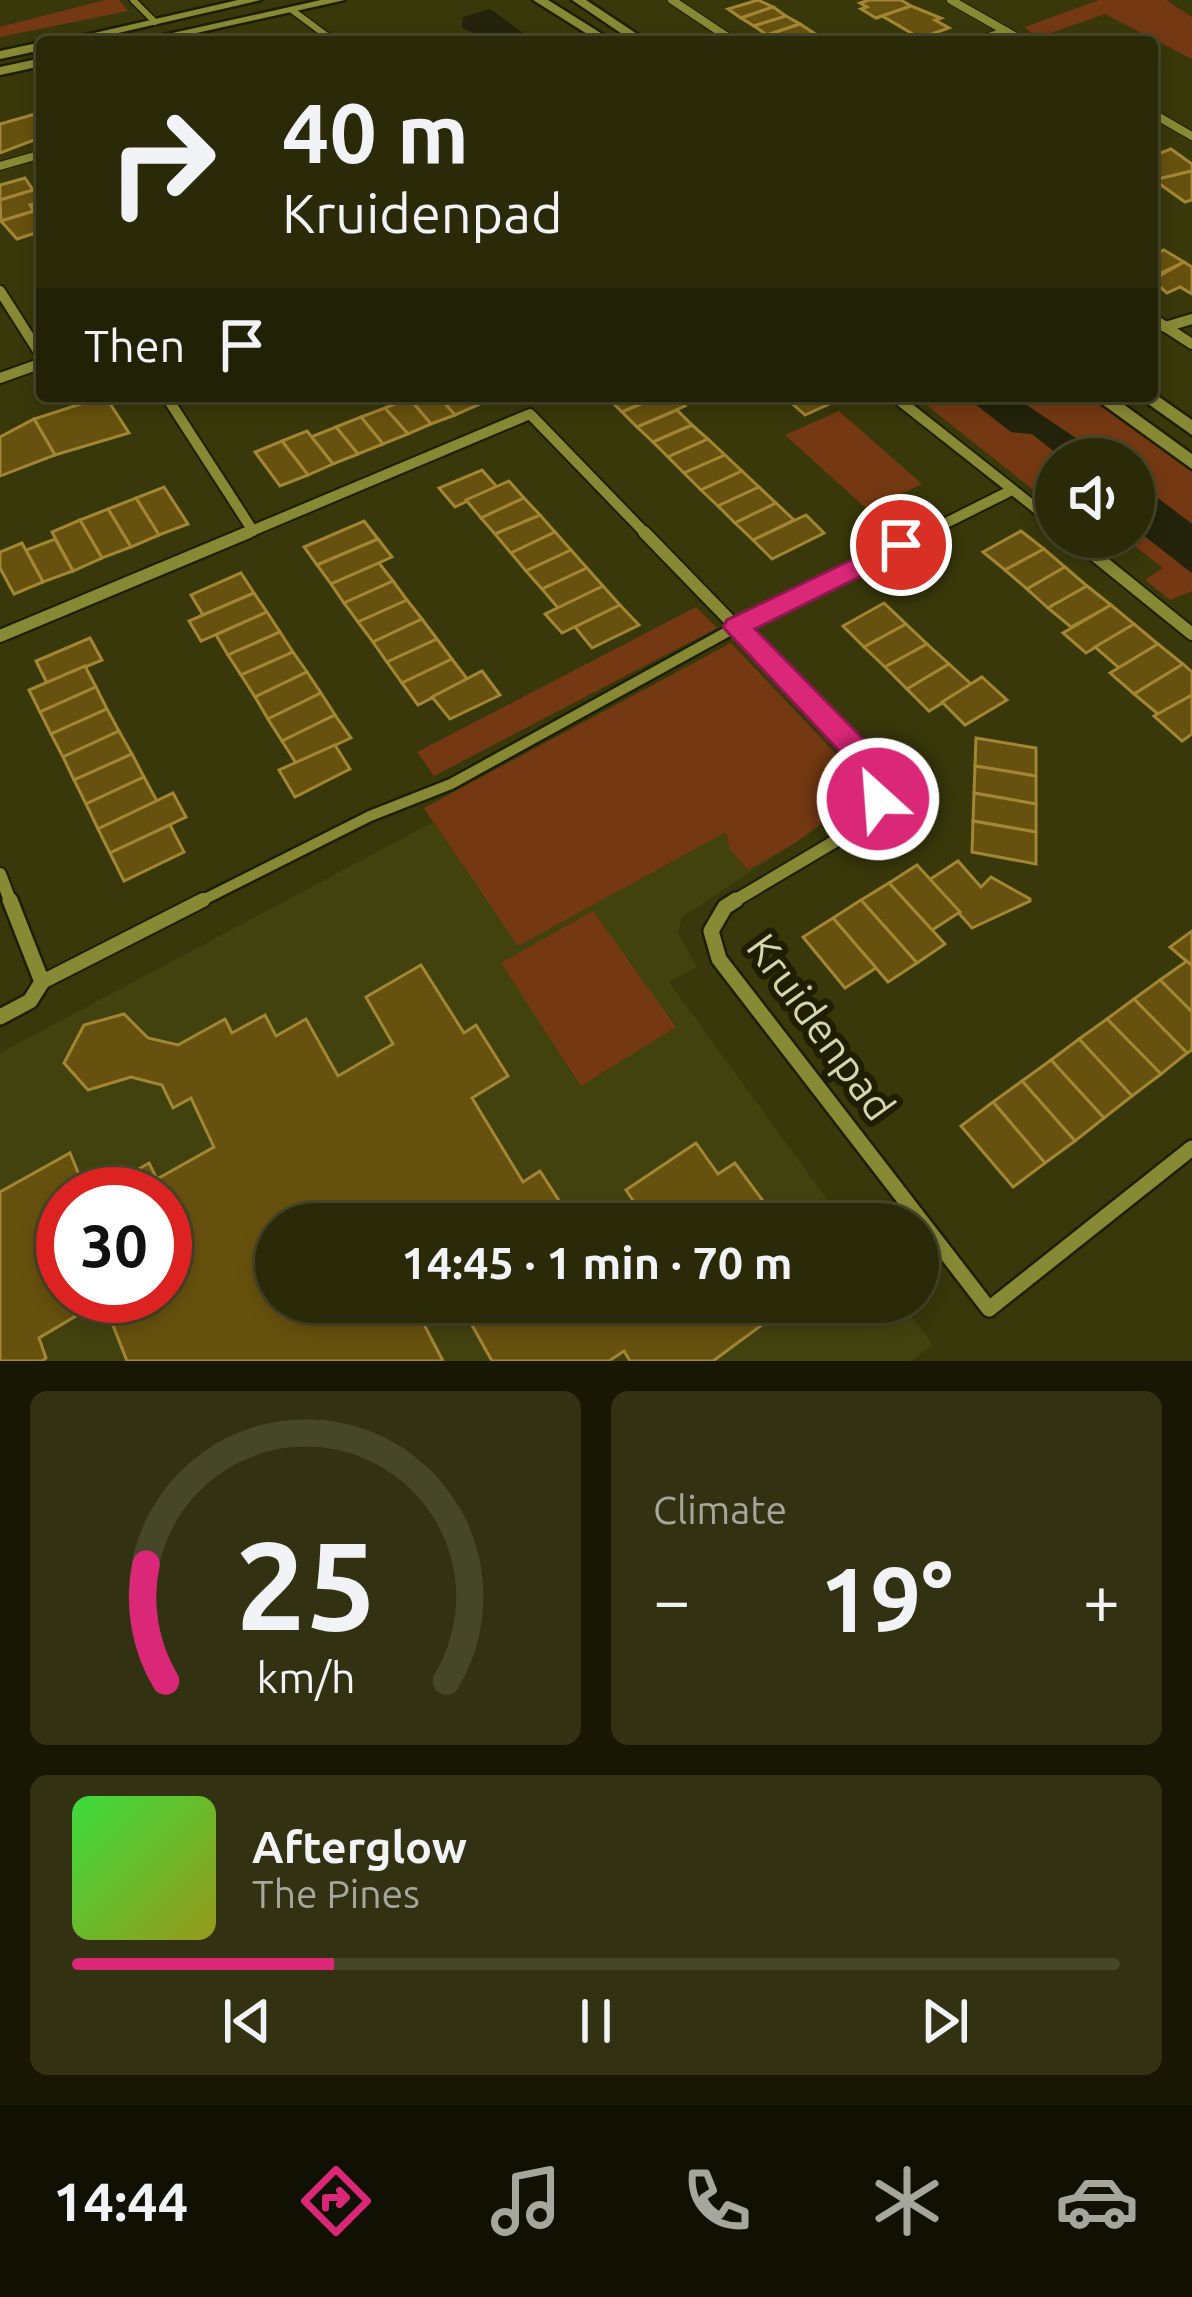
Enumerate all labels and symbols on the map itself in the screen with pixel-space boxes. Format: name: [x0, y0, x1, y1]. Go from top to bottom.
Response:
pin: [850, 494, 952, 596]
position arrow: [815, 736, 941, 862]
street label: Kruidenpad: [738, 925, 905, 1129]
speed limit sign: 30: [36, 1167, 192, 1323]

